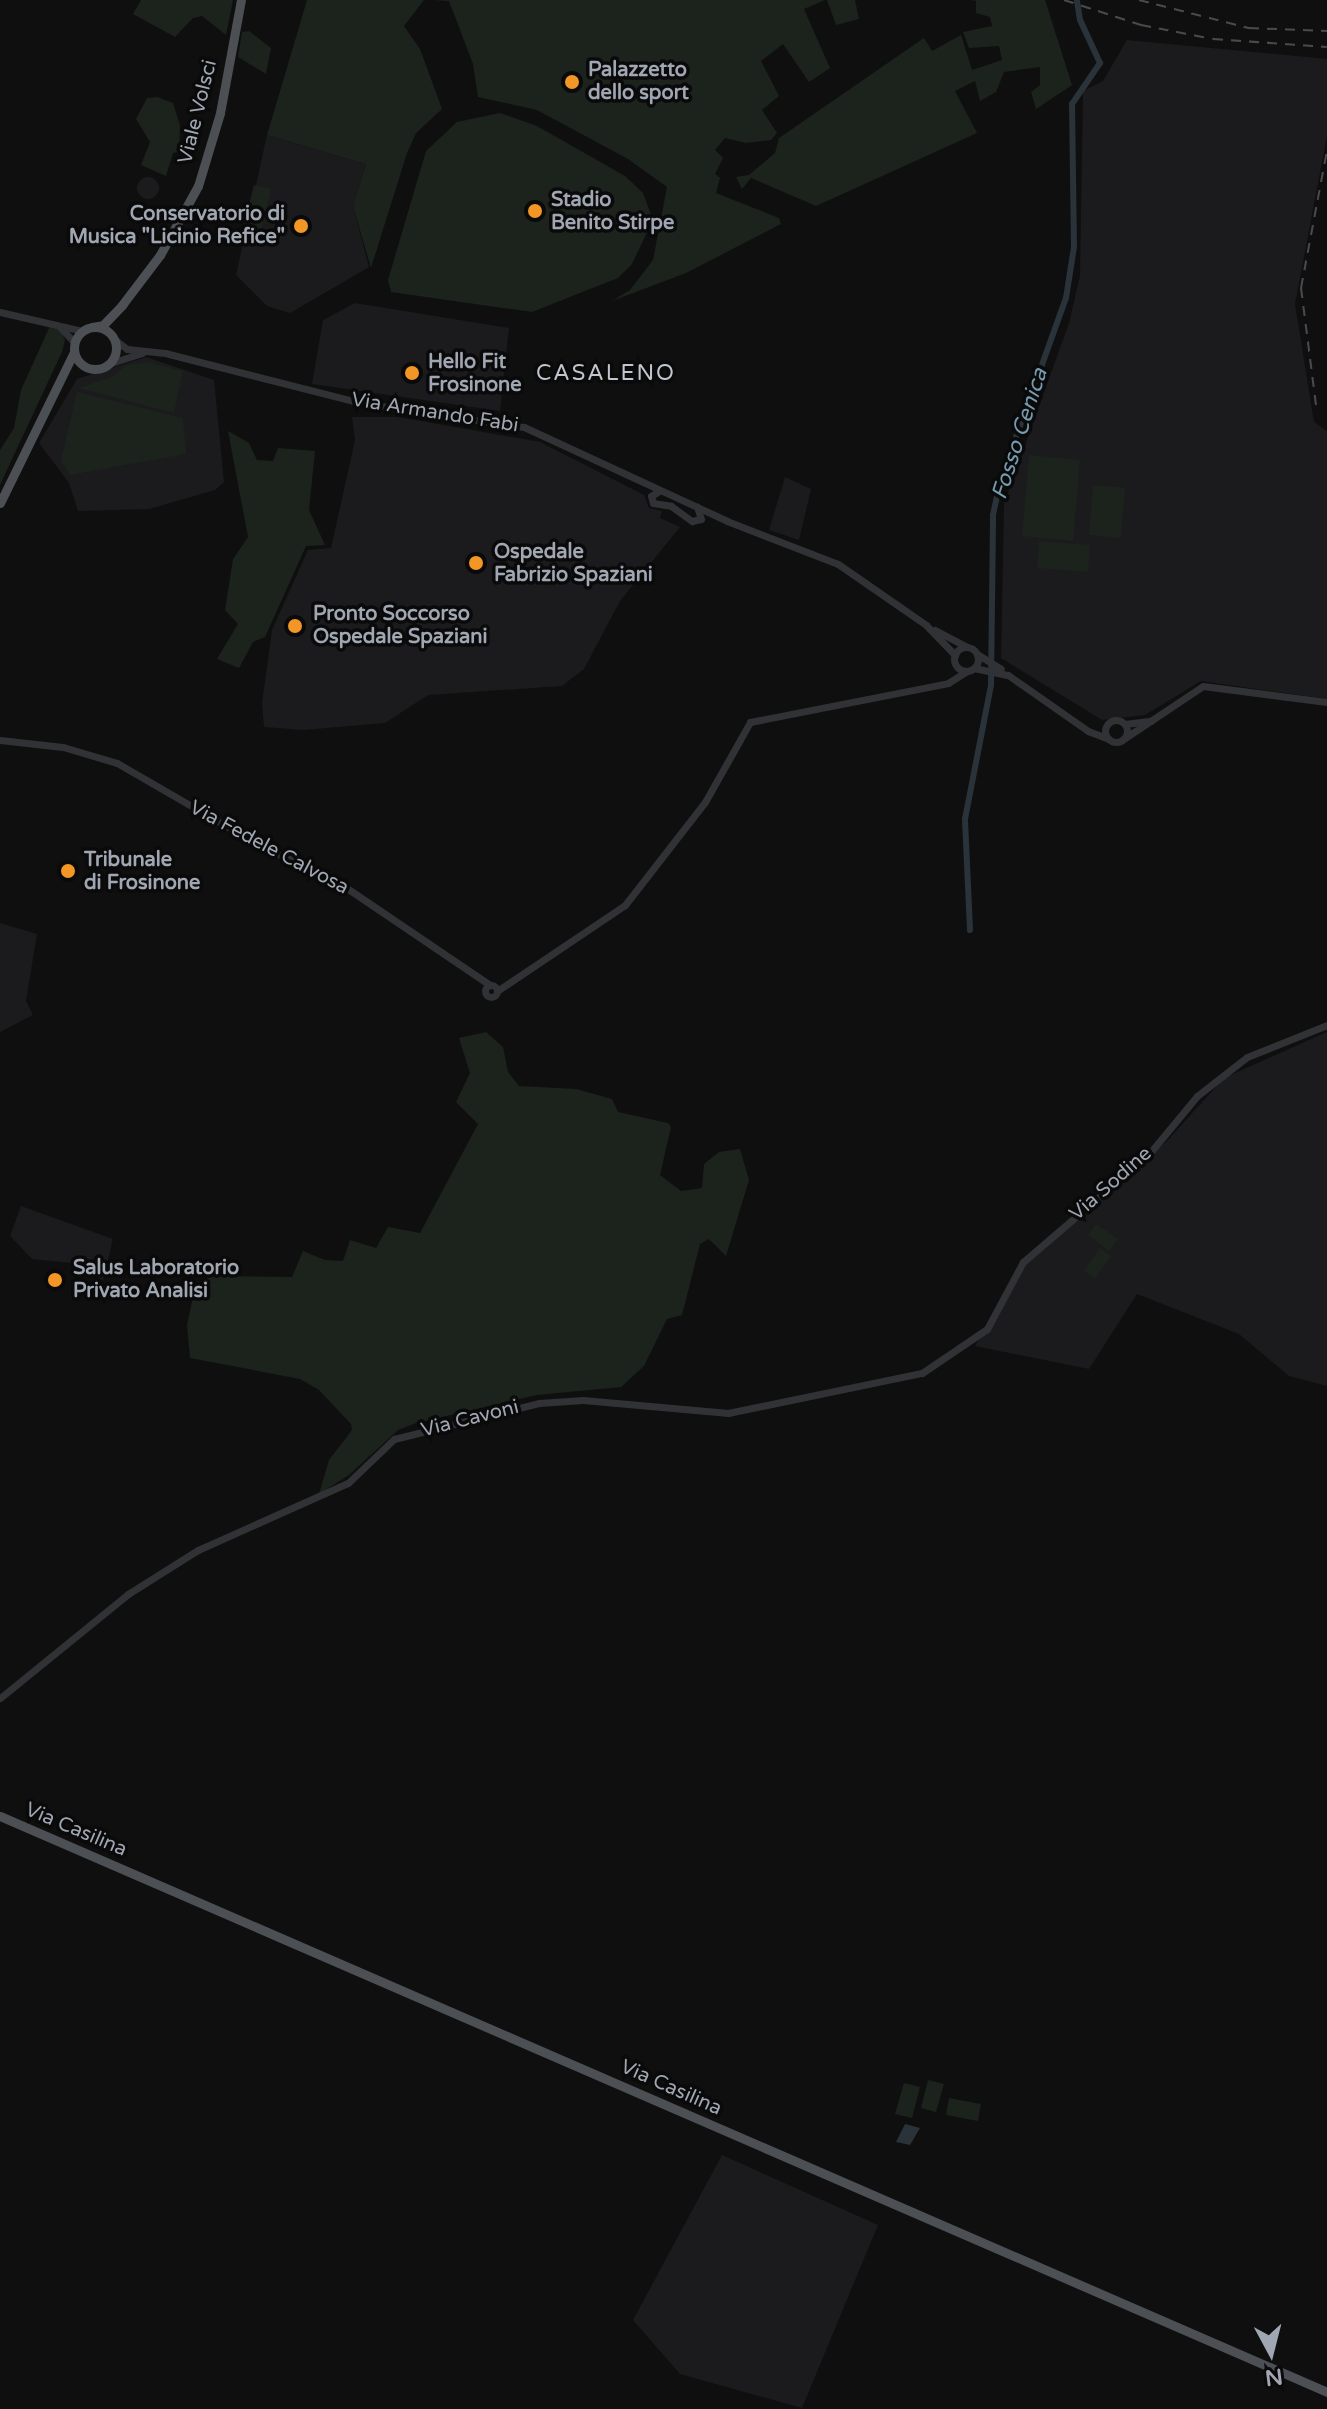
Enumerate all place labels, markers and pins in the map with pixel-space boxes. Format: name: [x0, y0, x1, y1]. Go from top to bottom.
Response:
place label: Palazzetto dello sport: [588, 58, 689, 105]
marker: Palazzetto dello sport: [563, 73, 581, 91]
place label: Stadio Benito Stirpe: [551, 188, 674, 235]
place label: Conservatorio di Musica "Licinio Refice": [69, 202, 285, 249]
marker: Stadio Benito Stirpe: [526, 202, 544, 220]
marker: Conservatorio di Musica "Licinio Refice": [292, 217, 310, 235]
place label: Hello Fit Frosinone: [428, 350, 522, 397]
marker: Hello Fit Frosinone: [403, 364, 421, 382]
place label: Ospedale Fabrizio Spaziani: [494, 540, 653, 587]
marker: Ospedale Fabrizio Spaziani: [465, 552, 487, 574]
place label: Pronto Soccorso Ospedale Spaziani: [313, 602, 487, 649]
marker: Pronto Soccorso Ospedale Spaziani: [284, 615, 306, 637]
place label: Tribunale di Frosinone: [84, 848, 200, 895]
marker: Tribunale di Frosinone: [59, 862, 77, 880]
place label: Salus Laboratorio Privato Analisi: [73, 1256, 239, 1303]
marker: Salus Laboratorio Privato Analisi: [44, 1269, 66, 1291]

